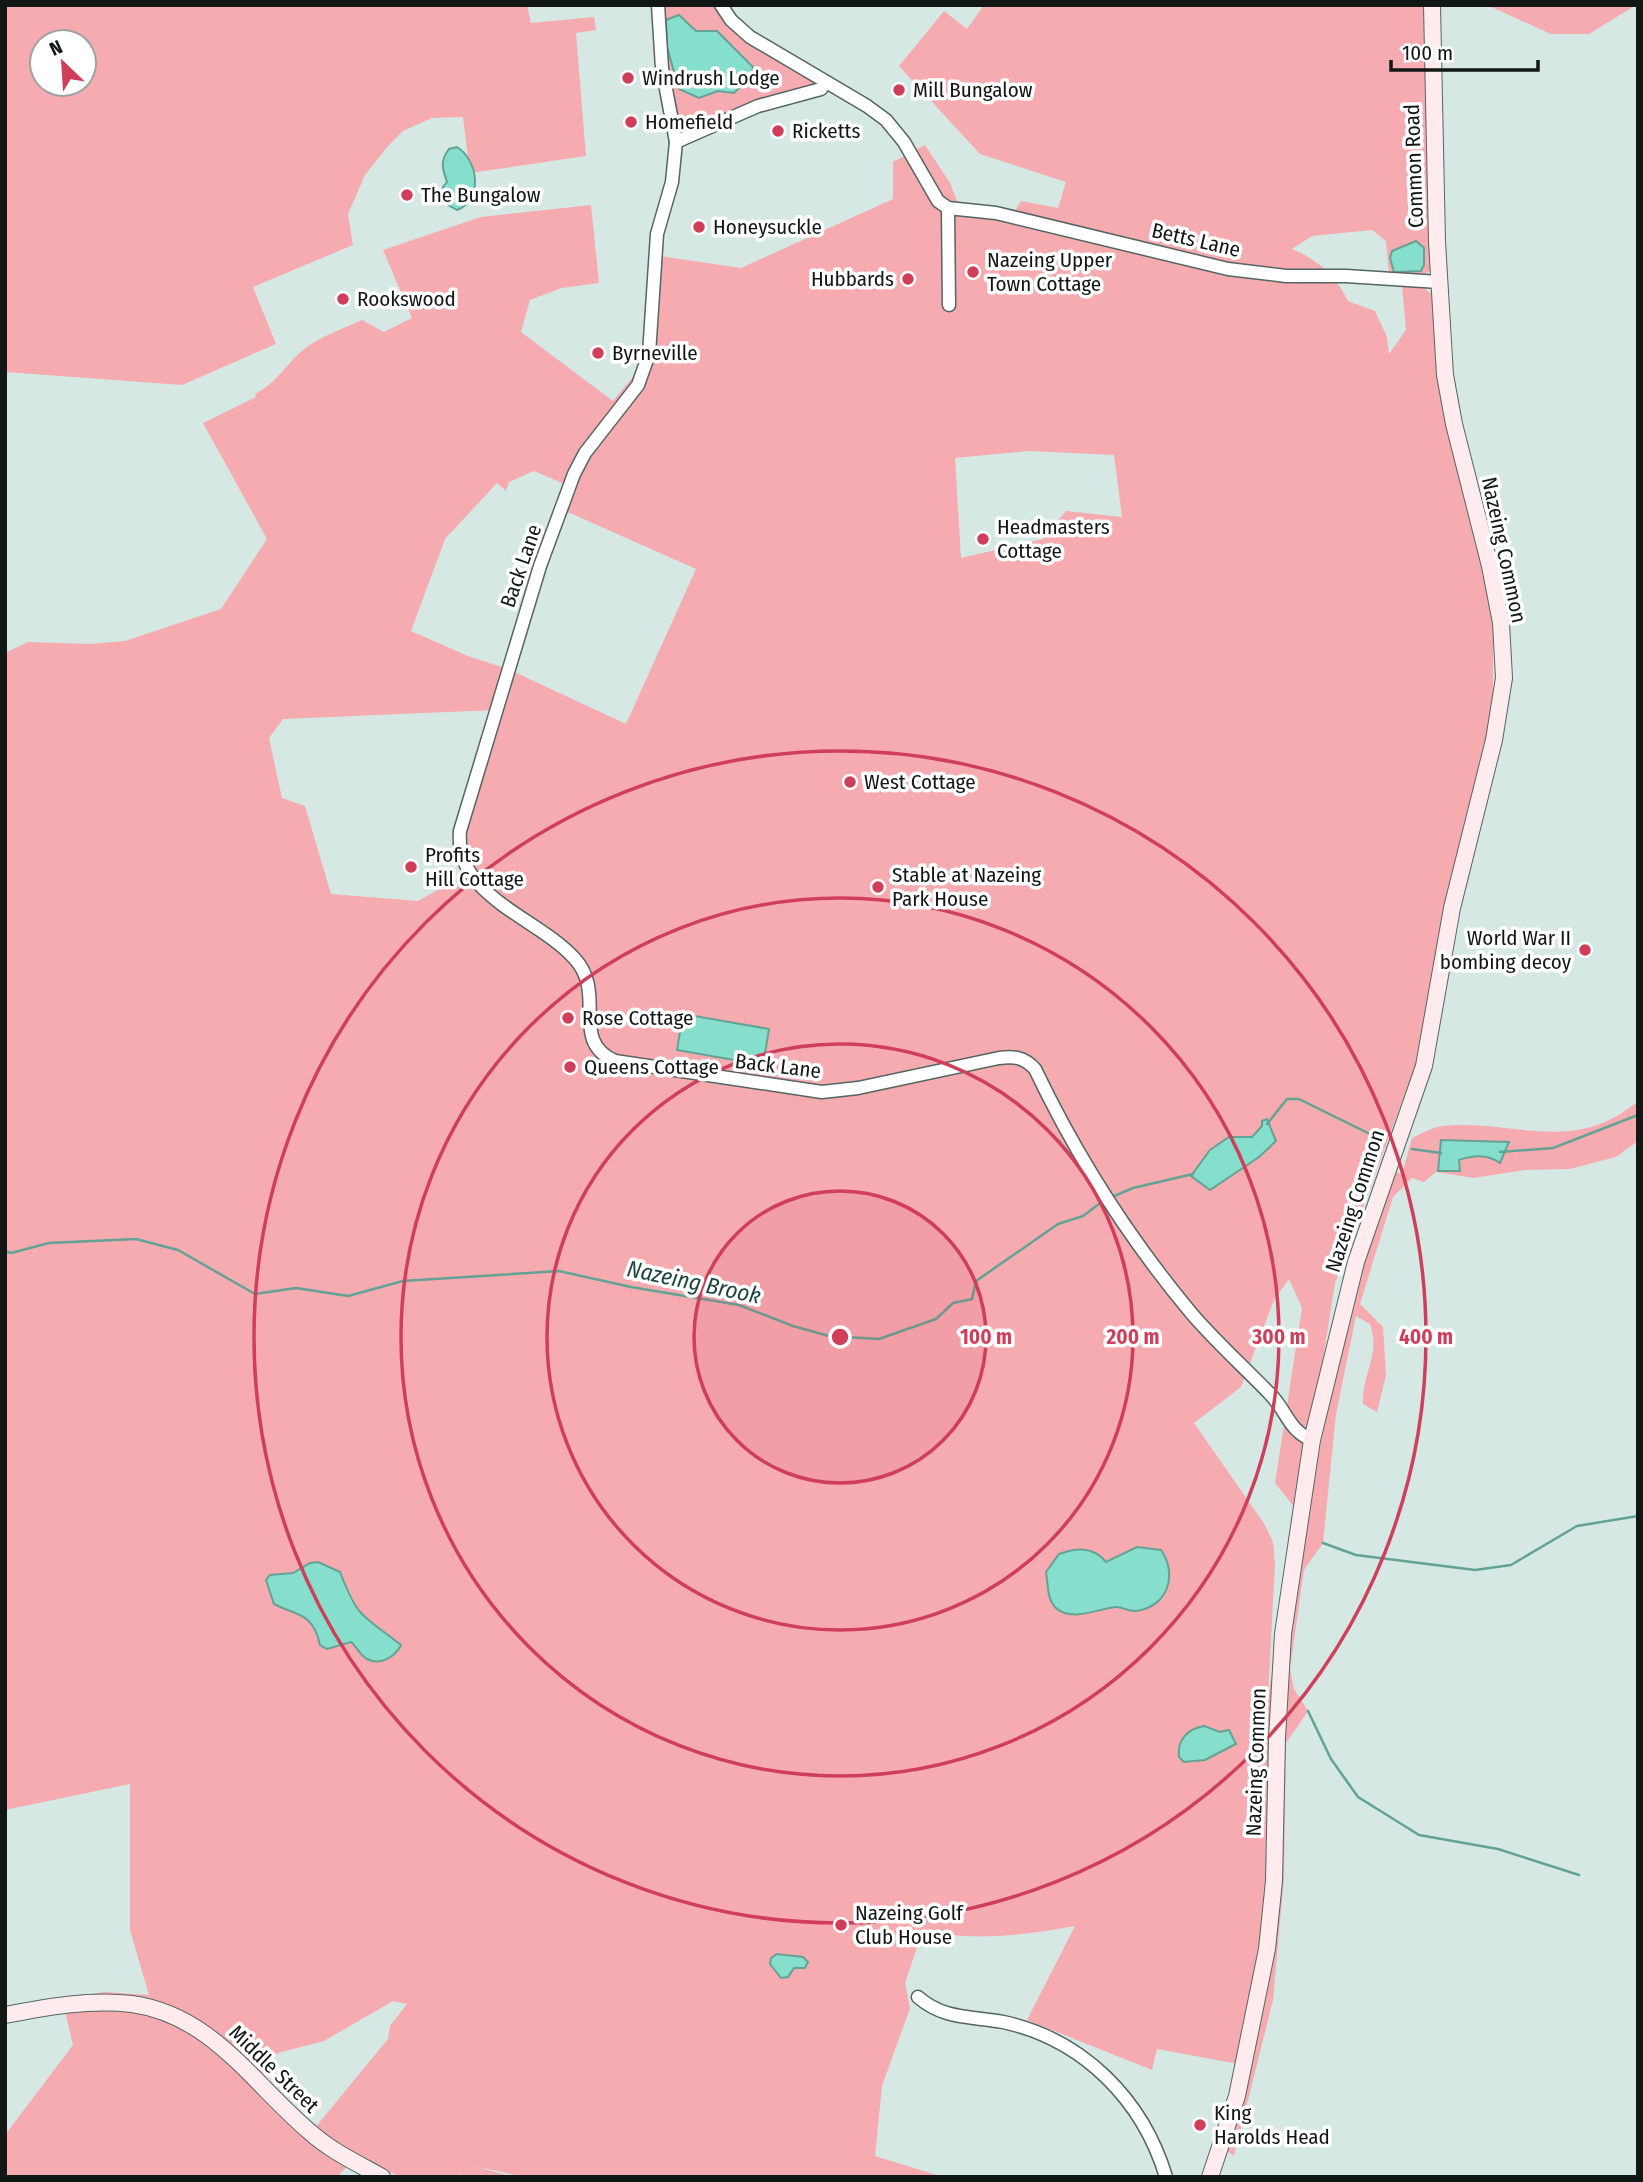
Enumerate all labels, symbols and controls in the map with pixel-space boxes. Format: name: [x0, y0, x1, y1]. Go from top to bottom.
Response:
north arrow: [28, 28, 98, 98]
scale bar: [1391, 28, 1538, 72]
text: N: [46, 35, 66, 61]
text: 100 m: [1402, 40, 1453, 66]
place label: Windrush Lodge: [642, 65, 780, 91]
marker: Windrush Lodge: [620, 70, 636, 86]
place label: Mill Bungalow: [913, 77, 1033, 103]
marker: Mill Bungalow: [891, 82, 907, 98]
street label: Common Road: [1399, 103, 1429, 229]
place label: Homefield: [645, 109, 733, 135]
marker: Homefield: [623, 114, 639, 130]
place label: Ricketts: [792, 118, 860, 144]
marker: Ricketts: [770, 123, 786, 139]
place label: The Bungalow: [421, 182, 541, 208]
marker: The Bungalow: [399, 187, 415, 203]
place label: Honeysuckle: [713, 214, 822, 240]
street label: Betts Lane: [1149, 217, 1243, 263]
marker: Honeysuckle: [691, 219, 707, 235]
place label: Nazeing Upper Town Cottage: [987, 247, 1113, 297]
marker: Nazeing Upper Town Cottage: [965, 264, 981, 280]
place label: Hubbards: [811, 266, 894, 292]
marker: Hubbards: [900, 271, 916, 287]
place label: Rookswood: [357, 286, 456, 312]
marker: Rookswood: [335, 291, 351, 307]
place label: Byrneville: [612, 340, 698, 366]
marker: Byrneville: [590, 345, 606, 361]
street label: Nazeing Common: [1476, 475, 1532, 625]
place label: Headmasters Cottage: [997, 514, 1110, 564]
street label: Back Lane: [495, 521, 547, 611]
marker: Headmasters Cottage: [975, 531, 991, 547]
place label: West Cottage: [864, 769, 976, 795]
marker: West Cottage: [842, 774, 858, 790]
place label: Profits Hill Cottage: [425, 842, 524, 892]
marker: Profits Hill Cottage: [403, 859, 419, 875]
place label: Stable at Nazeing Park House: [892, 862, 1041, 912]
marker: Stable at Nazeing Park House: [870, 879, 886, 895]
place label: World War II bombing decoy: [1440, 925, 1572, 975]
marker: World War II bombing decoy: [1577, 942, 1593, 958]
place label: Rose Cottage: [582, 1005, 693, 1031]
marker: Rose Cottage: [560, 1010, 576, 1026]
street label: Back Lane: [734, 1048, 822, 1084]
place label: Queens Cottage: [584, 1054, 719, 1080]
marker: Queens Cottage: [562, 1059, 578, 1075]
street label: Nazeing Common: [1320, 1126, 1390, 1276]
water label: Nazeing Brook: [624, 1254, 764, 1310]
text: 100 m: [960, 1324, 1012, 1350]
text: 200 m: [1105, 1324, 1160, 1350]
text: 300 m: [1251, 1324, 1306, 1350]
text: 400 m: [1399, 1324, 1453, 1350]
centre of rings: [828, 1325, 852, 1349]
street label: Nazeing Common: [1240, 1687, 1272, 1837]
place label: Nazeing Golf Club House: [855, 1900, 964, 1950]
marker: Nazeing Golf Club House: [833, 1917, 849, 1933]
street label: Middle Street: [224, 2020, 325, 2118]
place label: King Harolds Head: [1214, 2100, 1330, 2150]
marker: King Harolds Head: [1192, 2117, 1208, 2133]

